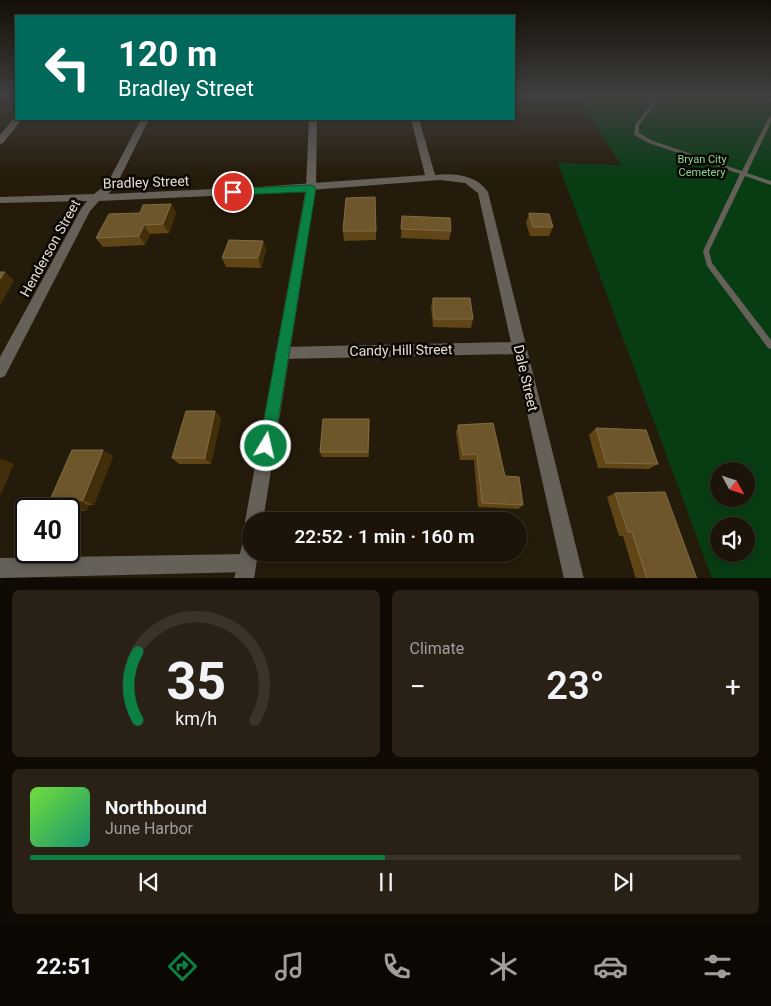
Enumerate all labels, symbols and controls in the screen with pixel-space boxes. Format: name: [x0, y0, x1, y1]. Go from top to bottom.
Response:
text: 120 m: [118, 34, 217, 75]
icon: left: [35, 35, 100, 100]
text: Bradley Street: [118, 76, 254, 101]
park label: Bryan City Cemetery: [677, 153, 727, 179]
pin: [212, 171, 254, 213]
street label: Bradley Street: [103, 172, 190, 192]
icon: arrive: [219, 178, 247, 206]
street label: Henderson Street: [17, 196, 84, 299]
street label: Candy Hill Street: [349, 341, 453, 359]
street label: Dale Street: [511, 343, 542, 413]
position arrow: [239, 419, 291, 471]
north arrow: [710, 462, 755, 508]
map controls: [710, 462, 755, 562]
speed limit sign: 40: [15, 498, 80, 563]
button: sound: [710, 517, 755, 562]
text: 22:52 · 1 min · 160 m: [294, 525, 475, 548]
text: Climate: [410, 639, 464, 658]
text: 35: [166, 651, 226, 712]
text: 23°: [546, 664, 604, 708]
text: −: [410, 670, 426, 703]
text: +: [725, 670, 741, 703]
text: km/h: [175, 708, 217, 729]
text: Northbound: [105, 796, 207, 819]
text: June Harbor: [105, 819, 193, 838]
icon: previous: [135, 868, 163, 896]
icon: pause: [372, 868, 400, 896]
icon: next: [609, 868, 637, 896]
icon: directions: [165, 949, 200, 984]
icon: music: [272, 949, 307, 984]
icon: phone: [379, 949, 414, 984]
icon: climate: [486, 949, 521, 984]
icon: car: [593, 949, 628, 984]
icon: filters: [700, 949, 735, 984]
text: 22:51: [36, 954, 93, 979]

